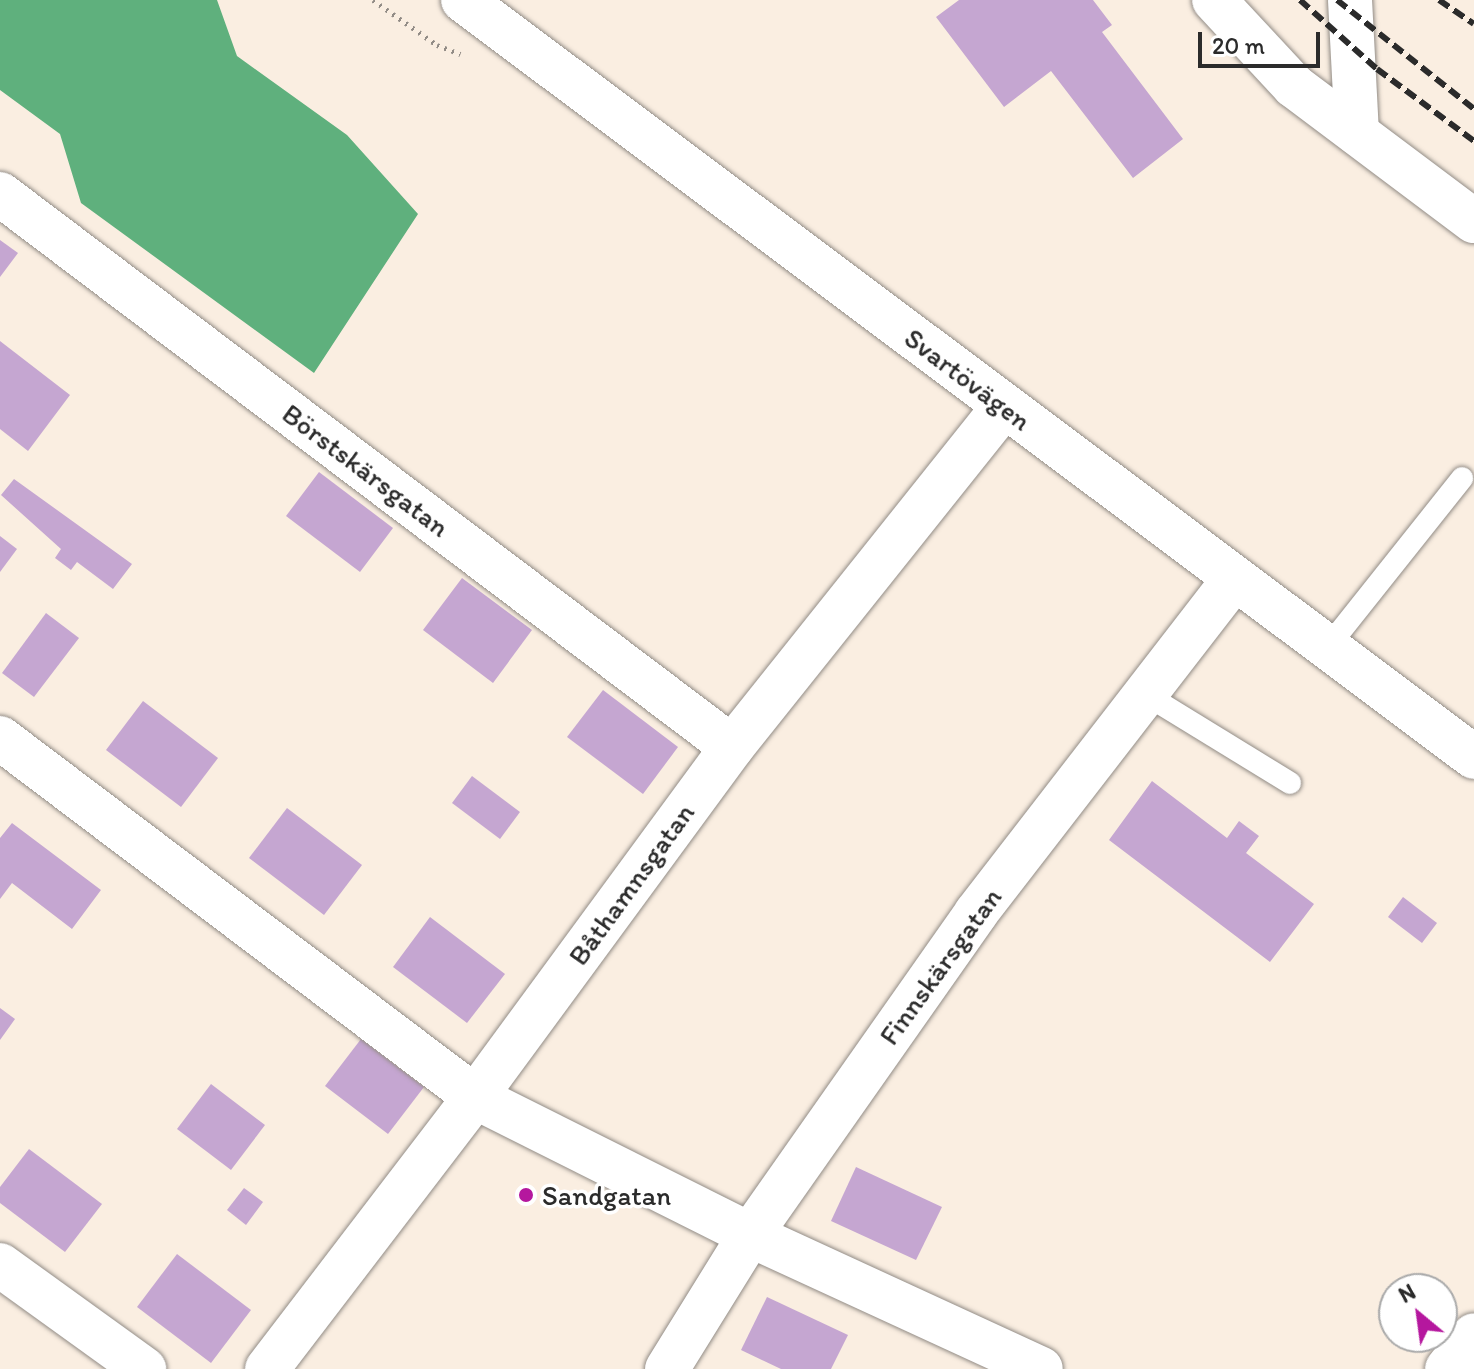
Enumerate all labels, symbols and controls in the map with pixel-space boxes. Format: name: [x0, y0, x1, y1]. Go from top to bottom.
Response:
scale bar: [1202, 16, 1324, 66]
text: 20 m: [1212, 31, 1265, 60]
street label: Svartövägen: [898, 321, 1038, 437]
street label: Börstskärsgatan: [276, 396, 456, 544]
street label: Båthamnsgatan: [561, 796, 701, 972]
street label: Finnskärsgatan: [872, 881, 1008, 1051]
place label: Sandgatan: [542, 1178, 671, 1212]
marker: Sandgatan: [517, 1186, 535, 1204]
north arrow: [1378, 1273, 1458, 1353]
text: N: [1394, 1278, 1420, 1309]

